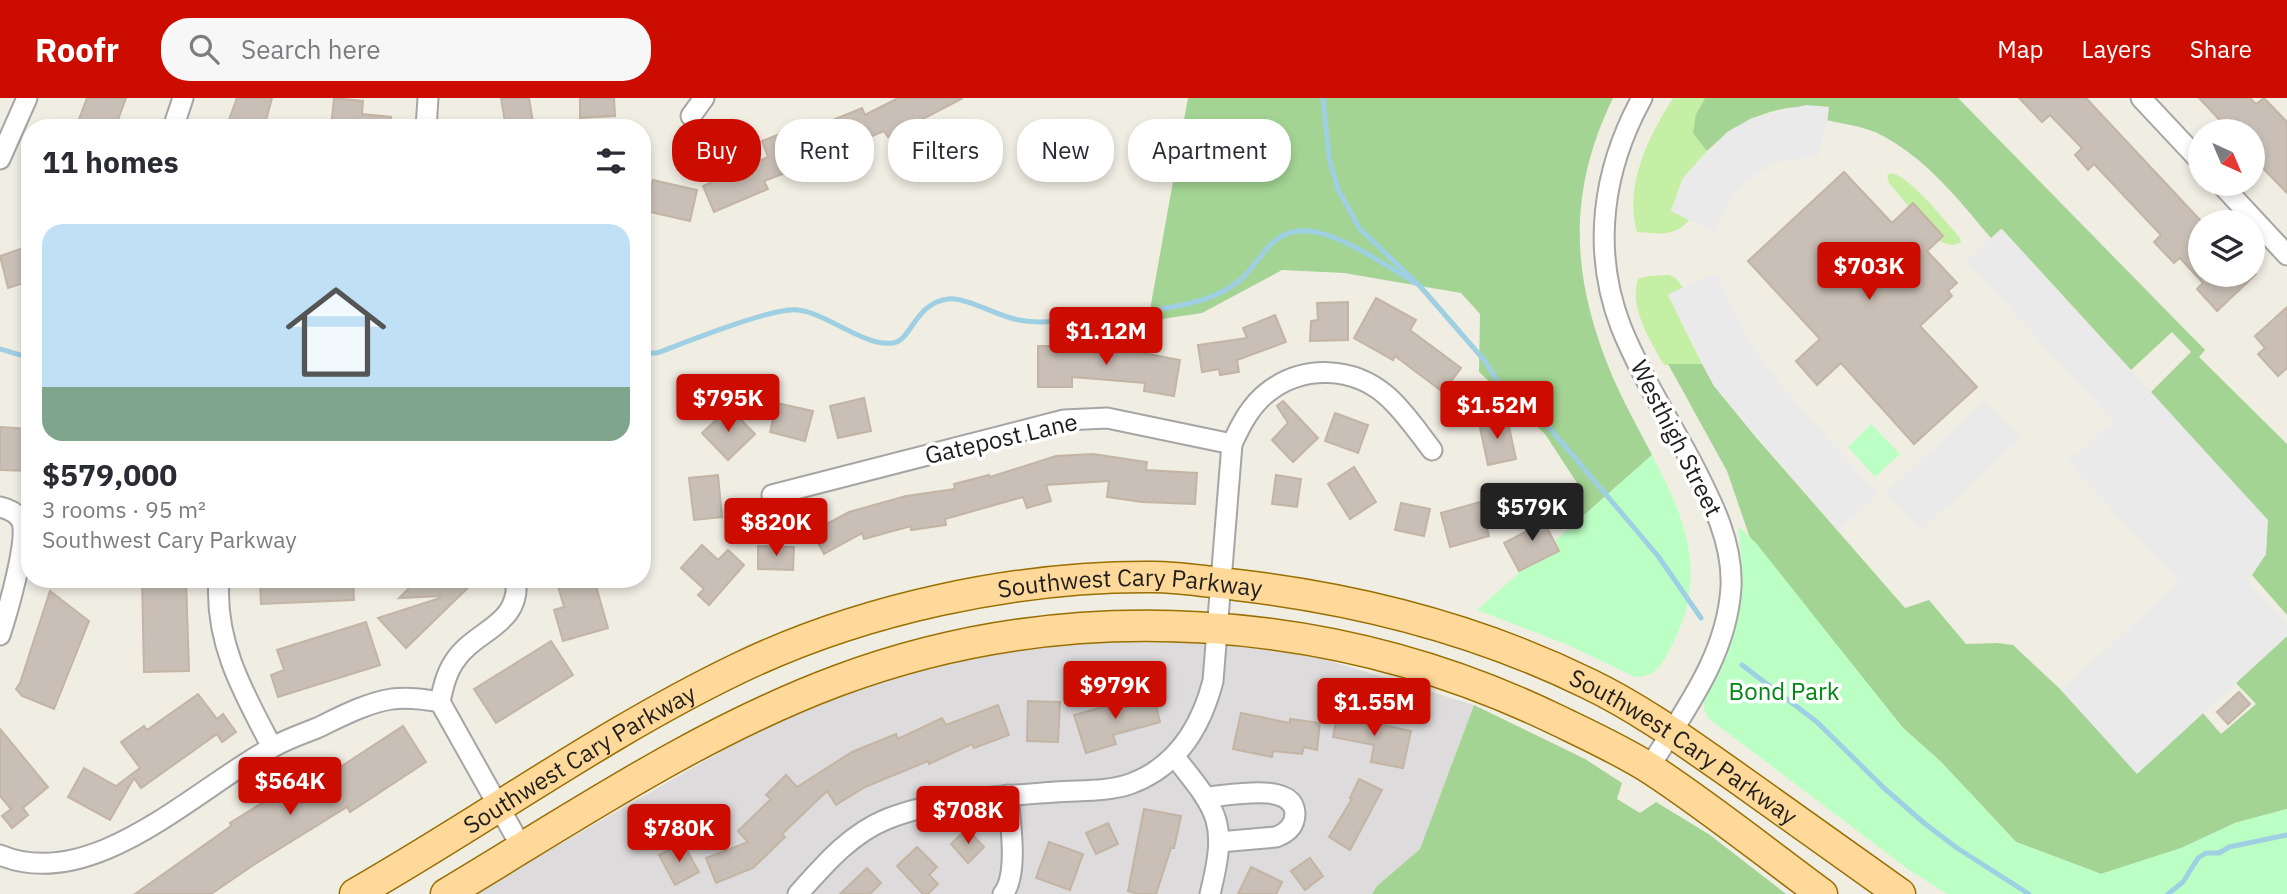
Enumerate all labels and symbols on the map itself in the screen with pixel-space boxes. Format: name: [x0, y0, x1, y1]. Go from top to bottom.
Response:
north arrow: [2188, 119, 2264, 196]
pin: $703K: [1820, 242, 1918, 302]
pin: $1.12M: [1049, 308, 1163, 367]
street label: Westhigh Street: [1624, 354, 1730, 522]
pin: $795K: [679, 374, 777, 434]
pin: $1.52M: [1440, 382, 1554, 441]
street label: Gatepost Lane: [922, 405, 1080, 471]
pin: $579K: [1483, 484, 1581, 543]
pin: $820K: [727, 498, 825, 558]
street label: Southwest Cary Parkway: [995, 561, 1264, 605]
street label: Southwest Cary Parkway: [1564, 661, 1804, 832]
pin: $979K: [1066, 662, 1164, 721]
park label: Bond Park: [1729, 675, 1840, 707]
street label: Southwest Cary Parkway: [457, 677, 701, 841]
pin: $1.55M: [1317, 678, 1431, 738]
pin: $564K: [241, 758, 339, 817]
pin: $708K: [919, 786, 1017, 846]
pin: $780K: [630, 804, 728, 864]

